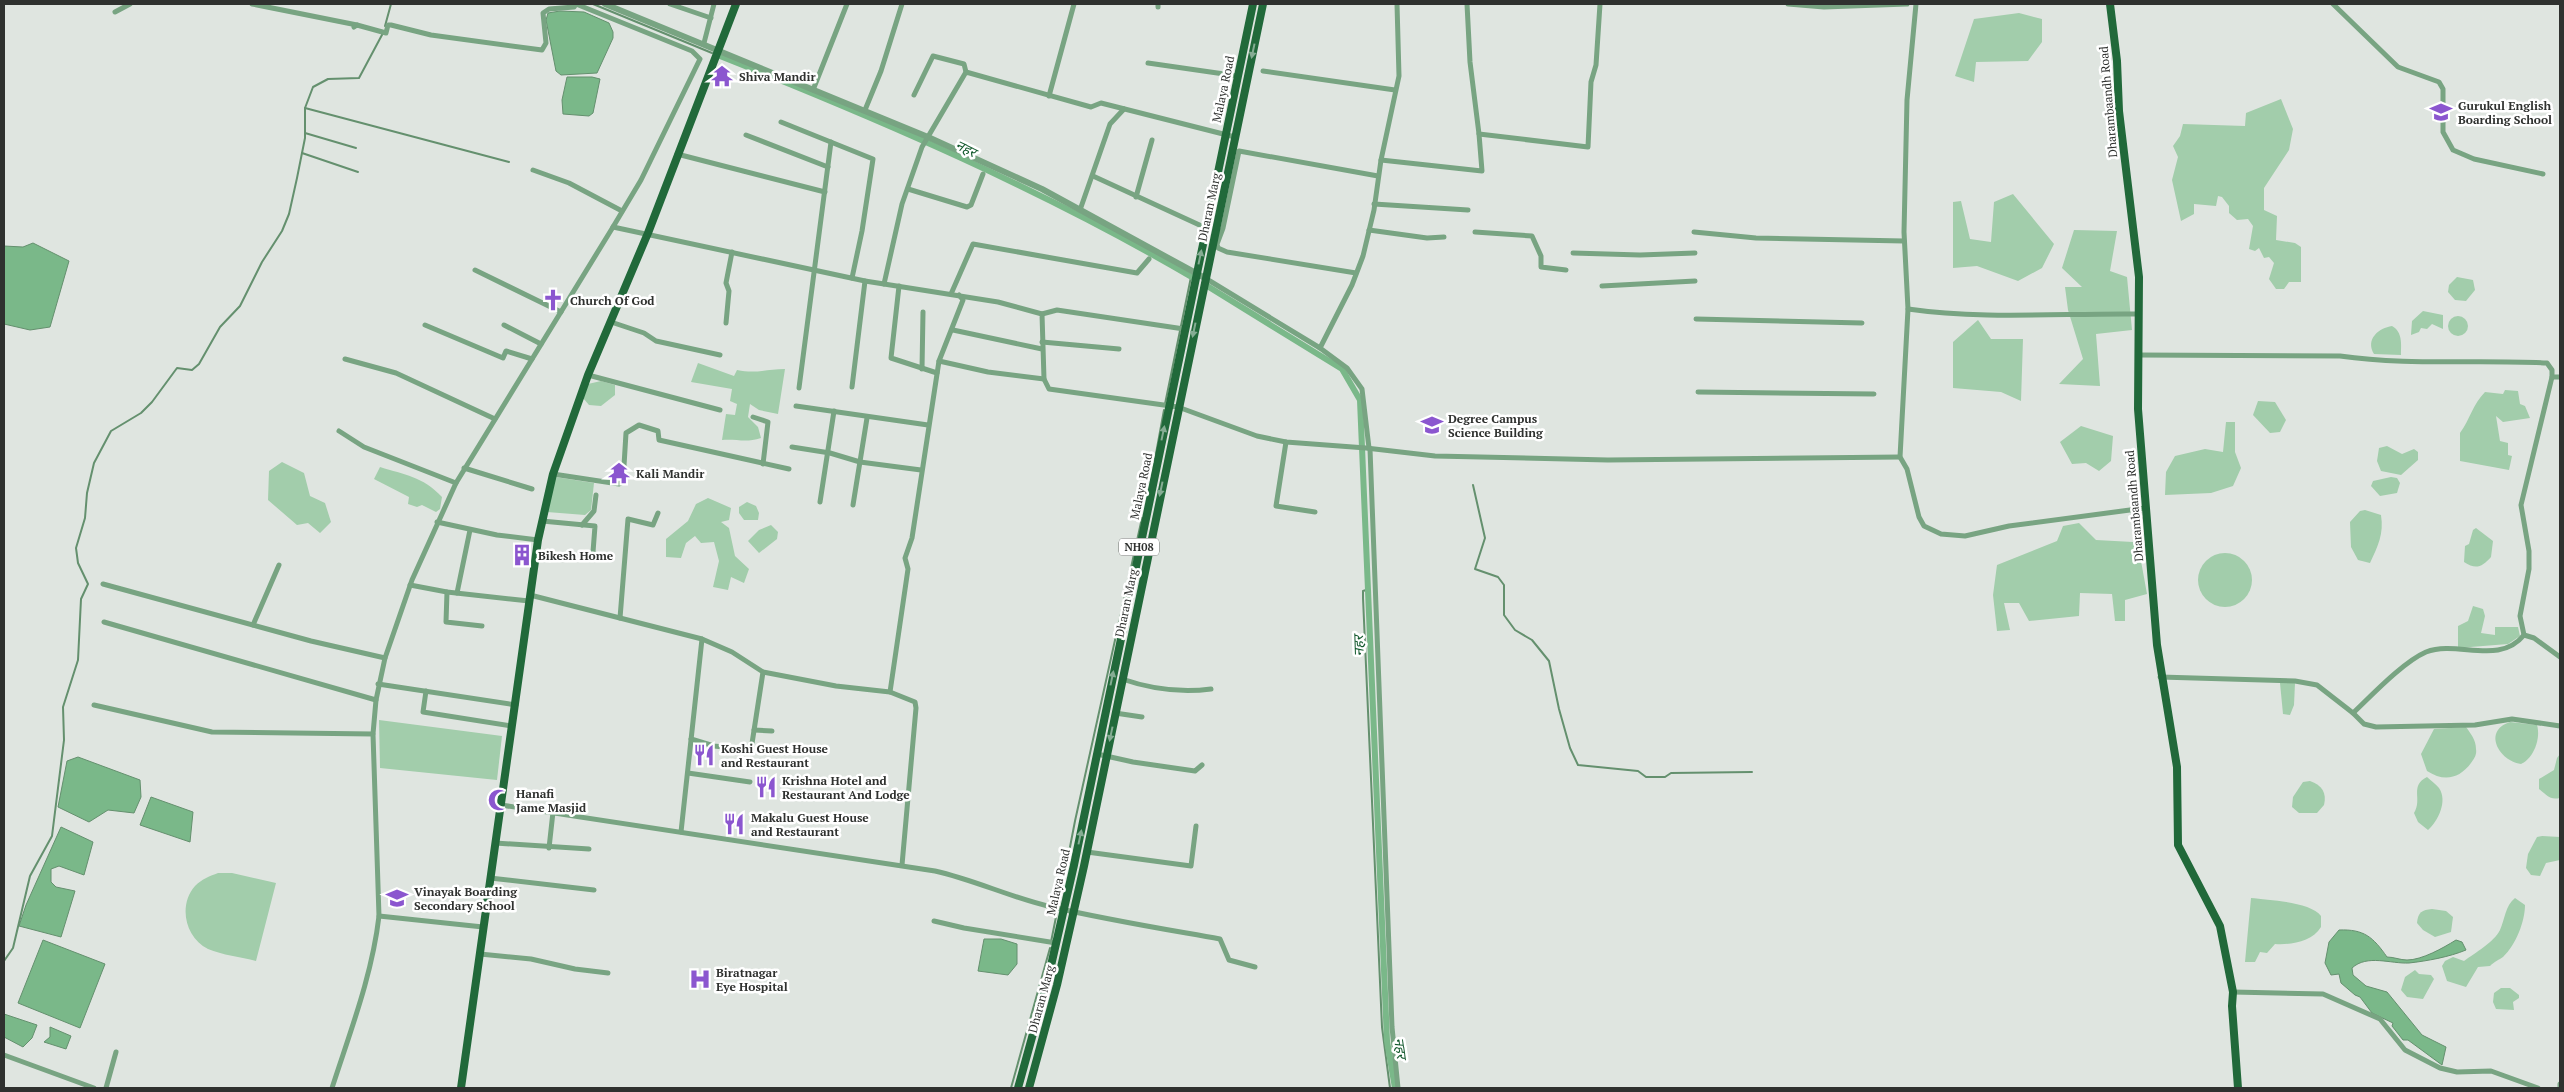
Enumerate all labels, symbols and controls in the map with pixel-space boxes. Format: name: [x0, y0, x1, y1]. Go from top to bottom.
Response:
one-way arrow: [1249, 44, 1257, 59]
street label: Dharambaandh Road: [2096, 45, 2120, 158]
street label: Malaya Road: [1209, 54, 1237, 124]
temple icon: Shiva Mandir: [709, 63, 735, 89]
place label: Shiva Mandir: [739, 69, 816, 84]
place label: Gurukul English Boarding School: [2458, 98, 2552, 127]
school or university icon: Gurukul English Boarding School: [2428, 99, 2454, 125]
water label: नहर: [952, 135, 983, 163]
street label: Dharan Marg: [1194, 171, 1224, 243]
one-way arrow: [1196, 248, 1204, 264]
church icon: Church Of God: [540, 287, 566, 313]
place label: Church Of God: [570, 293, 655, 308]
one-way arrow: [1190, 323, 1198, 338]
place label: Degree Campus Science Building: [1448, 411, 1543, 440]
school or university icon: Degree Campus Science Building: [1419, 412, 1445, 438]
one-way arrow: [1159, 425, 1167, 440]
street label: Dharambaandh Road: [2122, 449, 2146, 562]
street label: Malaya Road: [1127, 451, 1155, 521]
temple icon: Kali Mandir: [606, 460, 632, 486]
place label: Kali Mandir: [636, 466, 705, 481]
one-way arrow: [1157, 482, 1165, 497]
road number: NH08: [1119, 538, 1159, 556]
building icon: Bikesh Home: [509, 542, 535, 568]
place label: Bikesh Home: [538, 548, 614, 563]
street label: Dharan Marg: [1111, 567, 1141, 639]
water label: नहर: [1348, 632, 1368, 657]
one-way arrow: [1109, 669, 1117, 685]
one-way arrow: [1107, 727, 1115, 742]
place label: Koshi Guest House and Restaurant: [721, 741, 829, 770]
restaurant icon: Koshi Guest House and Restaurant: [691, 742, 717, 768]
place label: Krishna Hotel and Restaurant And Lodge: [782, 773, 910, 802]
restaurant icon: Krishna Hotel and Restaurant And Lodge: [753, 774, 779, 800]
place label: Hanafi Jame Masjid: [516, 786, 587, 815]
mosque icon: Hanafi Jame Masjid: [486, 787, 512, 813]
place label: Makalu Guest House and Restaurant: [751, 810, 869, 839]
restaurant icon: Makalu Guest House and Restaurant: [721, 811, 747, 837]
one-way arrow: [1076, 828, 1084, 844]
street label: Malaya Road: [1043, 847, 1073, 917]
place label: Vinayak Boarding Secondary School: [414, 884, 517, 913]
school or university icon: Vinayak Boarding Secondary School: [384, 885, 410, 911]
street label: Dharan Marg: [1025, 963, 1057, 1035]
place label: Biratnagar Eye Hospital: [716, 965, 788, 994]
hospital icon: Biratnagar Eye Hospital: [687, 966, 713, 992]
water label: नहर: [1390, 1036, 1412, 1063]

